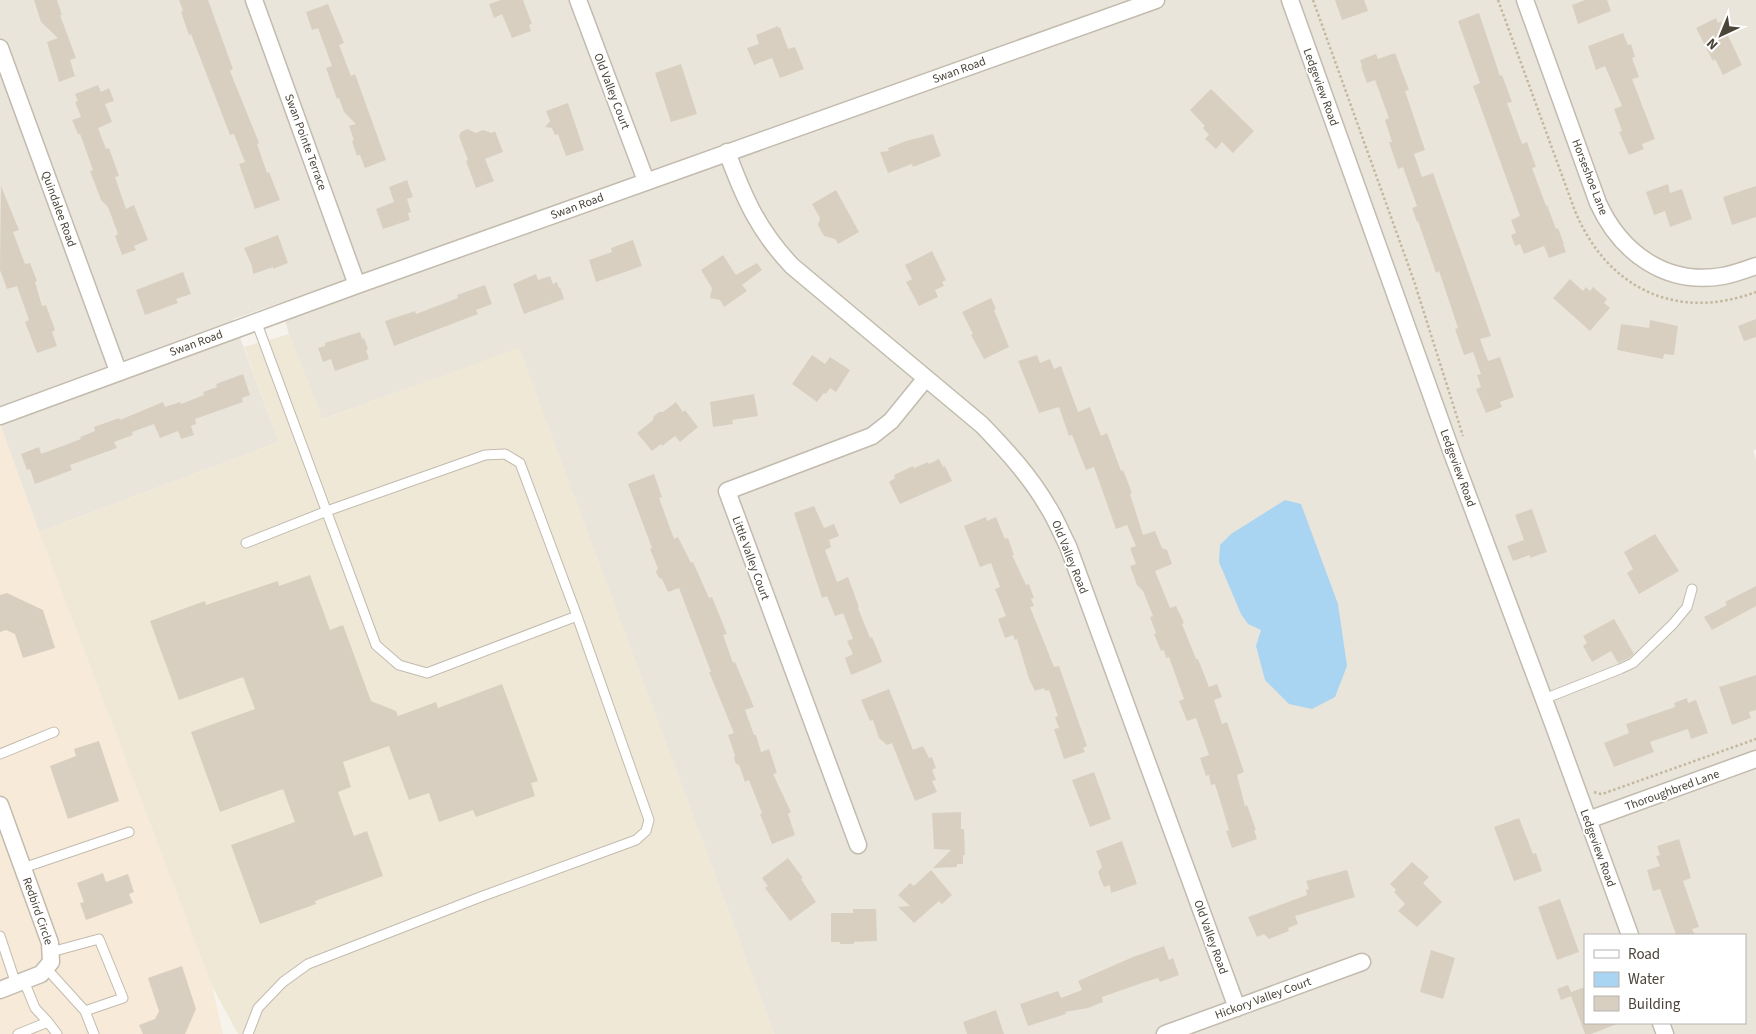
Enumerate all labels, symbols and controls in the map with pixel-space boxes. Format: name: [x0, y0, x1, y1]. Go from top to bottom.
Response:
north arrow: [1696, 10, 1746, 60]
text: N: [1702, 33, 1723, 54]
street label: Ledgeview Road: [1299, 46, 1342, 128]
street label: Old Valley Court: [589, 51, 634, 132]
street label: Swan Road: [930, 53, 988, 88]
street label: Swan Pointe Terrace: [280, 92, 331, 193]
street label: Horseshoe Lane: [1567, 137, 1612, 218]
street label: Quindalee Road: [37, 169, 80, 250]
street label: Swan Road: [548, 189, 606, 224]
street label: Swan Road: [167, 326, 225, 361]
street label: Ledgeview Road: [1436, 427, 1479, 509]
street label: Little Valley Court: [727, 514, 774, 603]
street label: Old Valley Road: [1047, 518, 1092, 597]
street label: Thoroughbred Lane: [1623, 766, 1722, 815]
street label: Ledgeview Road: [1576, 807, 1619, 889]
street label: Redbird Circle: [18, 875, 57, 947]
street label: Old Valley Road: [1189, 898, 1232, 977]
legend: [1584, 934, 1746, 1024]
text: Road: [1628, 944, 1660, 965]
text: Water: [1628, 969, 1665, 990]
street label: Hickory Valley Court: [1213, 973, 1314, 1024]
text: Building: [1628, 994, 1681, 1015]

